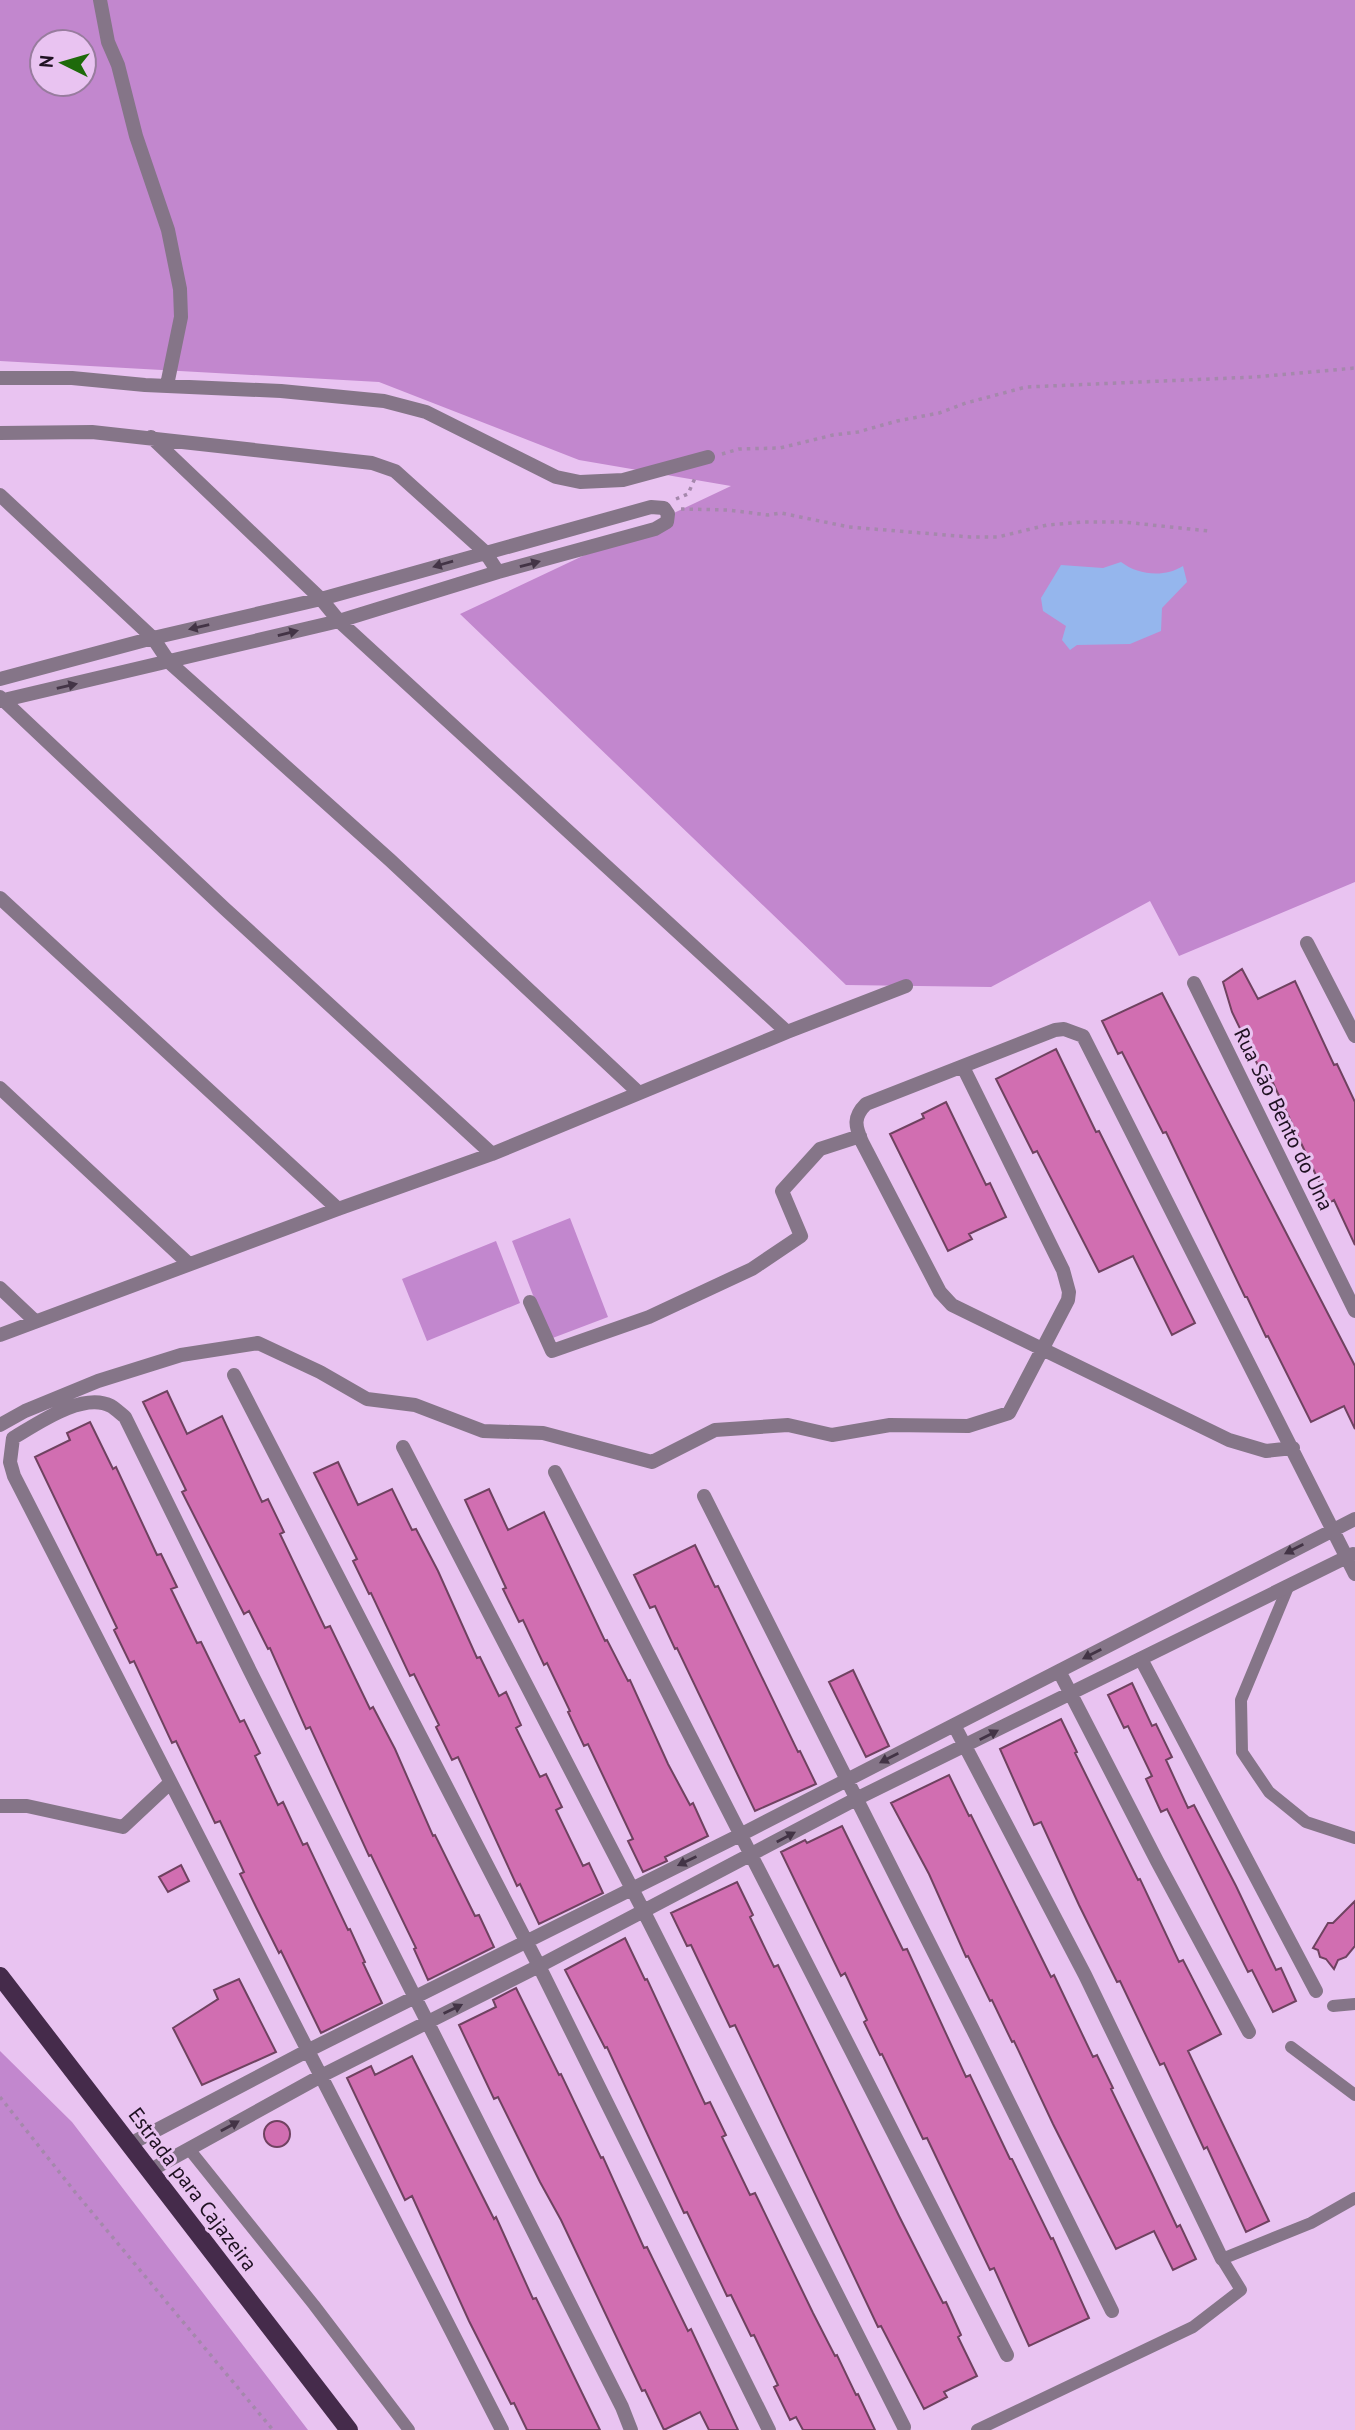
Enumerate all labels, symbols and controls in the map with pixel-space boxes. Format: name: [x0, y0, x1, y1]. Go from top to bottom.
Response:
north arrow: [28, 28, 98, 98]
text: N: [34, 54, 59, 69]
one-way arrow: [520, 558, 541, 568]
one-way arrow: [432, 560, 453, 570]
one-way arrow: [188, 622, 210, 633]
one-way arrow: [277, 627, 299, 638]
one-way arrow: [56, 680, 78, 691]
street label: Rua São Bento do Una: [1228, 1023, 1340, 1215]
one-way arrow: [1284, 1544, 1304, 1555]
one-way arrow: [1082, 1649, 1102, 1660]
one-way arrow: [979, 1729, 999, 1740]
one-way arrow: [879, 1752, 899, 1763]
one-way arrow: [776, 1831, 796, 1843]
one-way arrow: [677, 1856, 697, 1867]
one-way arrow: [443, 2003, 463, 2015]
street label: Estrada para Cajazeira: [123, 2102, 263, 2276]
one-way arrow: [220, 2120, 240, 2132]

